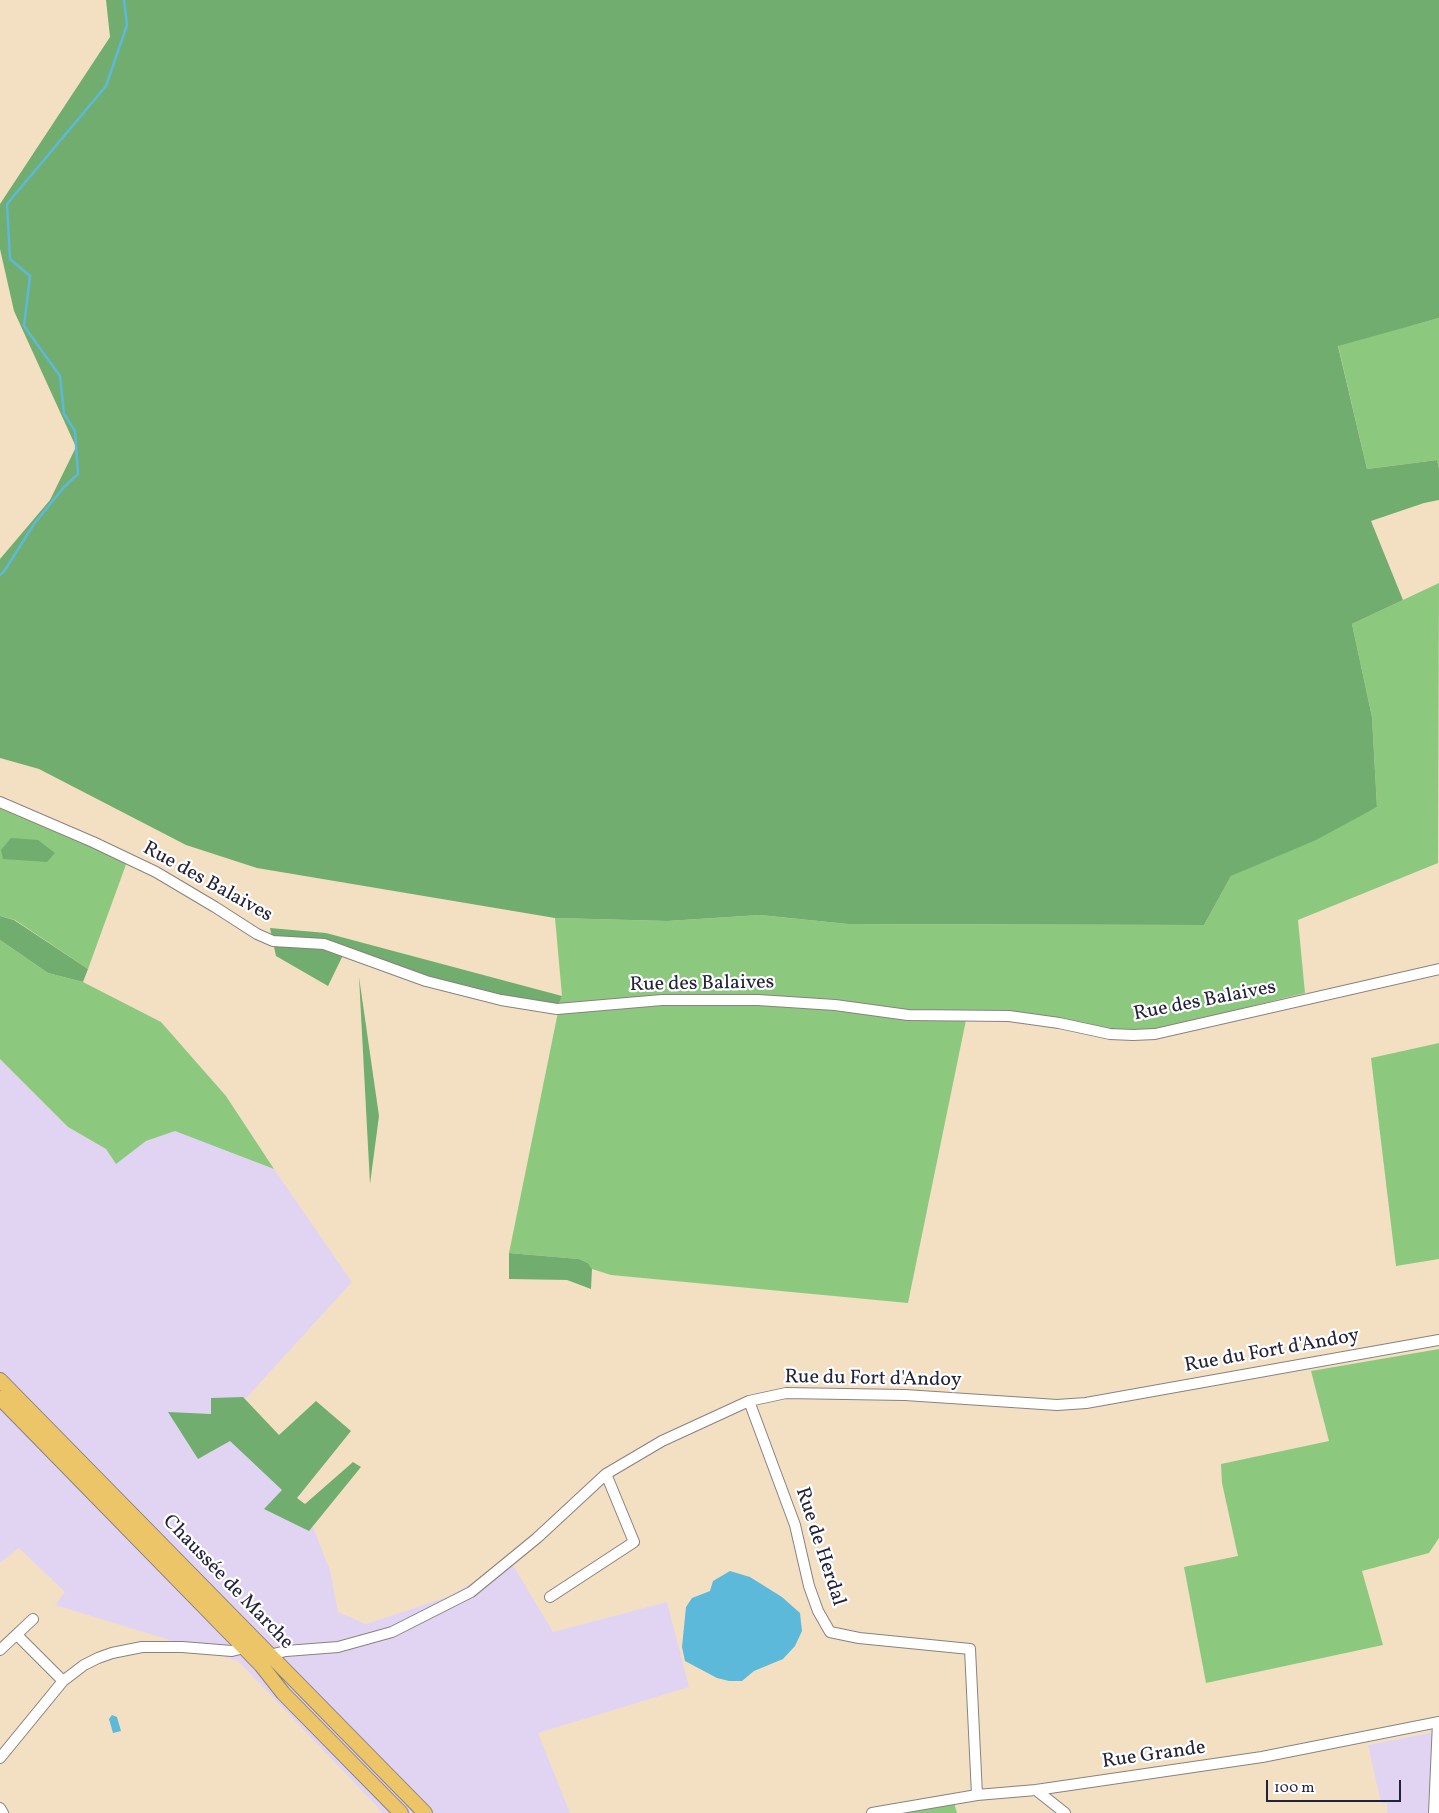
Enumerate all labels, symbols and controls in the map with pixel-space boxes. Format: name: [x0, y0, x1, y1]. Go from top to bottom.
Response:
street label: Rue des Balaives: [138, 837, 276, 929]
street label: Rue des Balaives: [630, 972, 774, 998]
street label: Rue des Balaives: [1132, 976, 1278, 1028]
street label: Rue du Fort d'Andoy: [1183, 1325, 1361, 1379]
street label: Rue du Fort d'Andoy: [784, 1366, 962, 1394]
street label: Rue de Herdal: [789, 1485, 849, 1609]
street label: Chaussée de Marche: [157, 1511, 297, 1655]
street label: Rue Grande: [1101, 1737, 1207, 1775]
scale bar: [1269, 1770, 1404, 1802]
text: 100 m: [1274, 1778, 1314, 1799]

